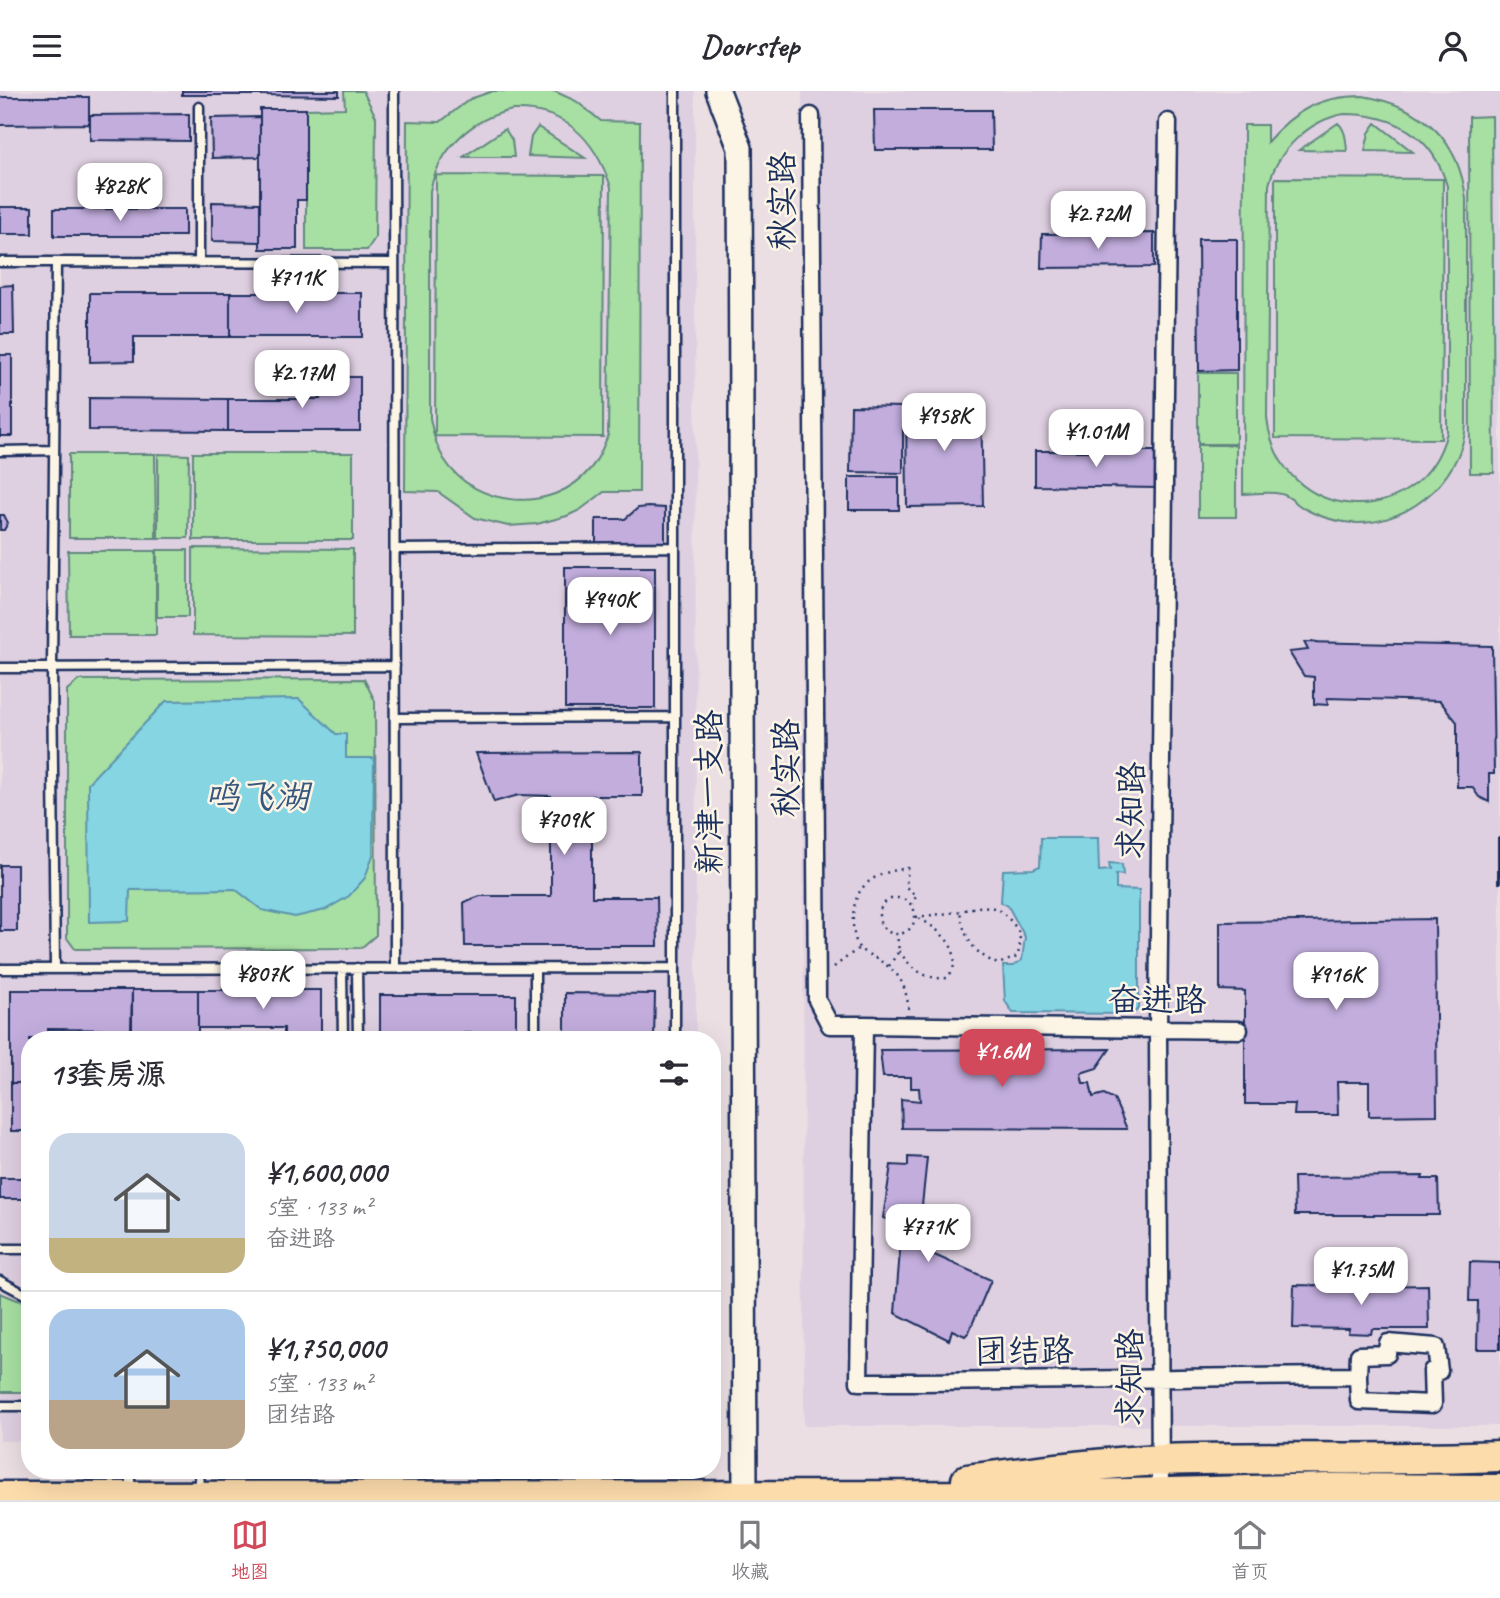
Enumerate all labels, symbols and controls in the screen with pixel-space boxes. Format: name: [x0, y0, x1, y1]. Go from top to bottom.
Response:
text: Doorstep: [701, 25, 799, 66]
icon: menu: [28, 27, 66, 65]
icon: person: [1434, 27, 1472, 65]
street label: 秋实路: [761, 152, 803, 251]
pin: ¥828K: [71, 163, 169, 223]
text: ¥828K: [93, 171, 147, 200]
pin: ¥2.72M: [1041, 191, 1155, 251]
text: ¥2.72M: [1067, 199, 1129, 228]
pin: ¥711K: [247, 255, 345, 315]
text: ¥711K: [270, 263, 323, 292]
pin: ¥2.17M: [245, 351, 359, 410]
text: ¥2.17M: [271, 358, 333, 387]
pin: ¥958K: [895, 393, 993, 453]
text: ¥958K: [918, 401, 970, 430]
pin: ¥1.01M: [1039, 409, 1153, 469]
text: ¥1.01M: [1065, 417, 1127, 446]
pin: ¥940K: [561, 577, 659, 637]
text: ¥940K: [584, 585, 636, 614]
street label: 新津一支路: [688, 710, 730, 875]
street label: 秋实路: [765, 719, 807, 818]
street label: 求知路: [1109, 761, 1153, 861]
water label: 鸣飞湖: [204, 774, 312, 819]
pin: ¥709K: [515, 797, 613, 857]
text: ¥709K: [538, 805, 590, 834]
pin: ¥807K: [214, 951, 312, 1011]
pin: ¥916K: [1287, 953, 1385, 1012]
text: ¥807K: [237, 959, 290, 988]
text: ¥916K: [1309, 960, 1363, 989]
street label: 奋进路: [1108, 979, 1207, 1021]
pin: ¥1.6M: [953, 1030, 1051, 1089]
text: ¥1.6M: [976, 1037, 1028, 1066]
icon: filters: [655, 1054, 693, 1092]
text: 13套房源: [49, 1055, 166, 1093]
text: ¥1,600,000: [266, 1153, 387, 1191]
icon: home: [105, 1161, 189, 1245]
text: 5室 · 133 m²: [266, 1193, 372, 1222]
pin: ¥771K: [879, 1205, 977, 1264]
text: ¥771K: [902, 1212, 954, 1241]
text: 奋进路: [266, 1224, 335, 1253]
pin: ¥1.75M: [1304, 1247, 1418, 1307]
text: ¥1.75M: [1330, 1255, 1392, 1284]
text: ¥1,750,000: [266, 1329, 385, 1367]
street label: 团结路: [974, 1329, 1074, 1373]
street label: 求知路: [1109, 1329, 1151, 1428]
icon: home: [105, 1337, 189, 1421]
text: 5室 · 133 m²: [266, 1369, 372, 1398]
text: 团结路: [266, 1400, 335, 1429]
tab: 地图: [231, 1516, 269, 1584]
tab: 收藏: [731, 1516, 769, 1584]
tab: 首页: [1231, 1516, 1269, 1584]

